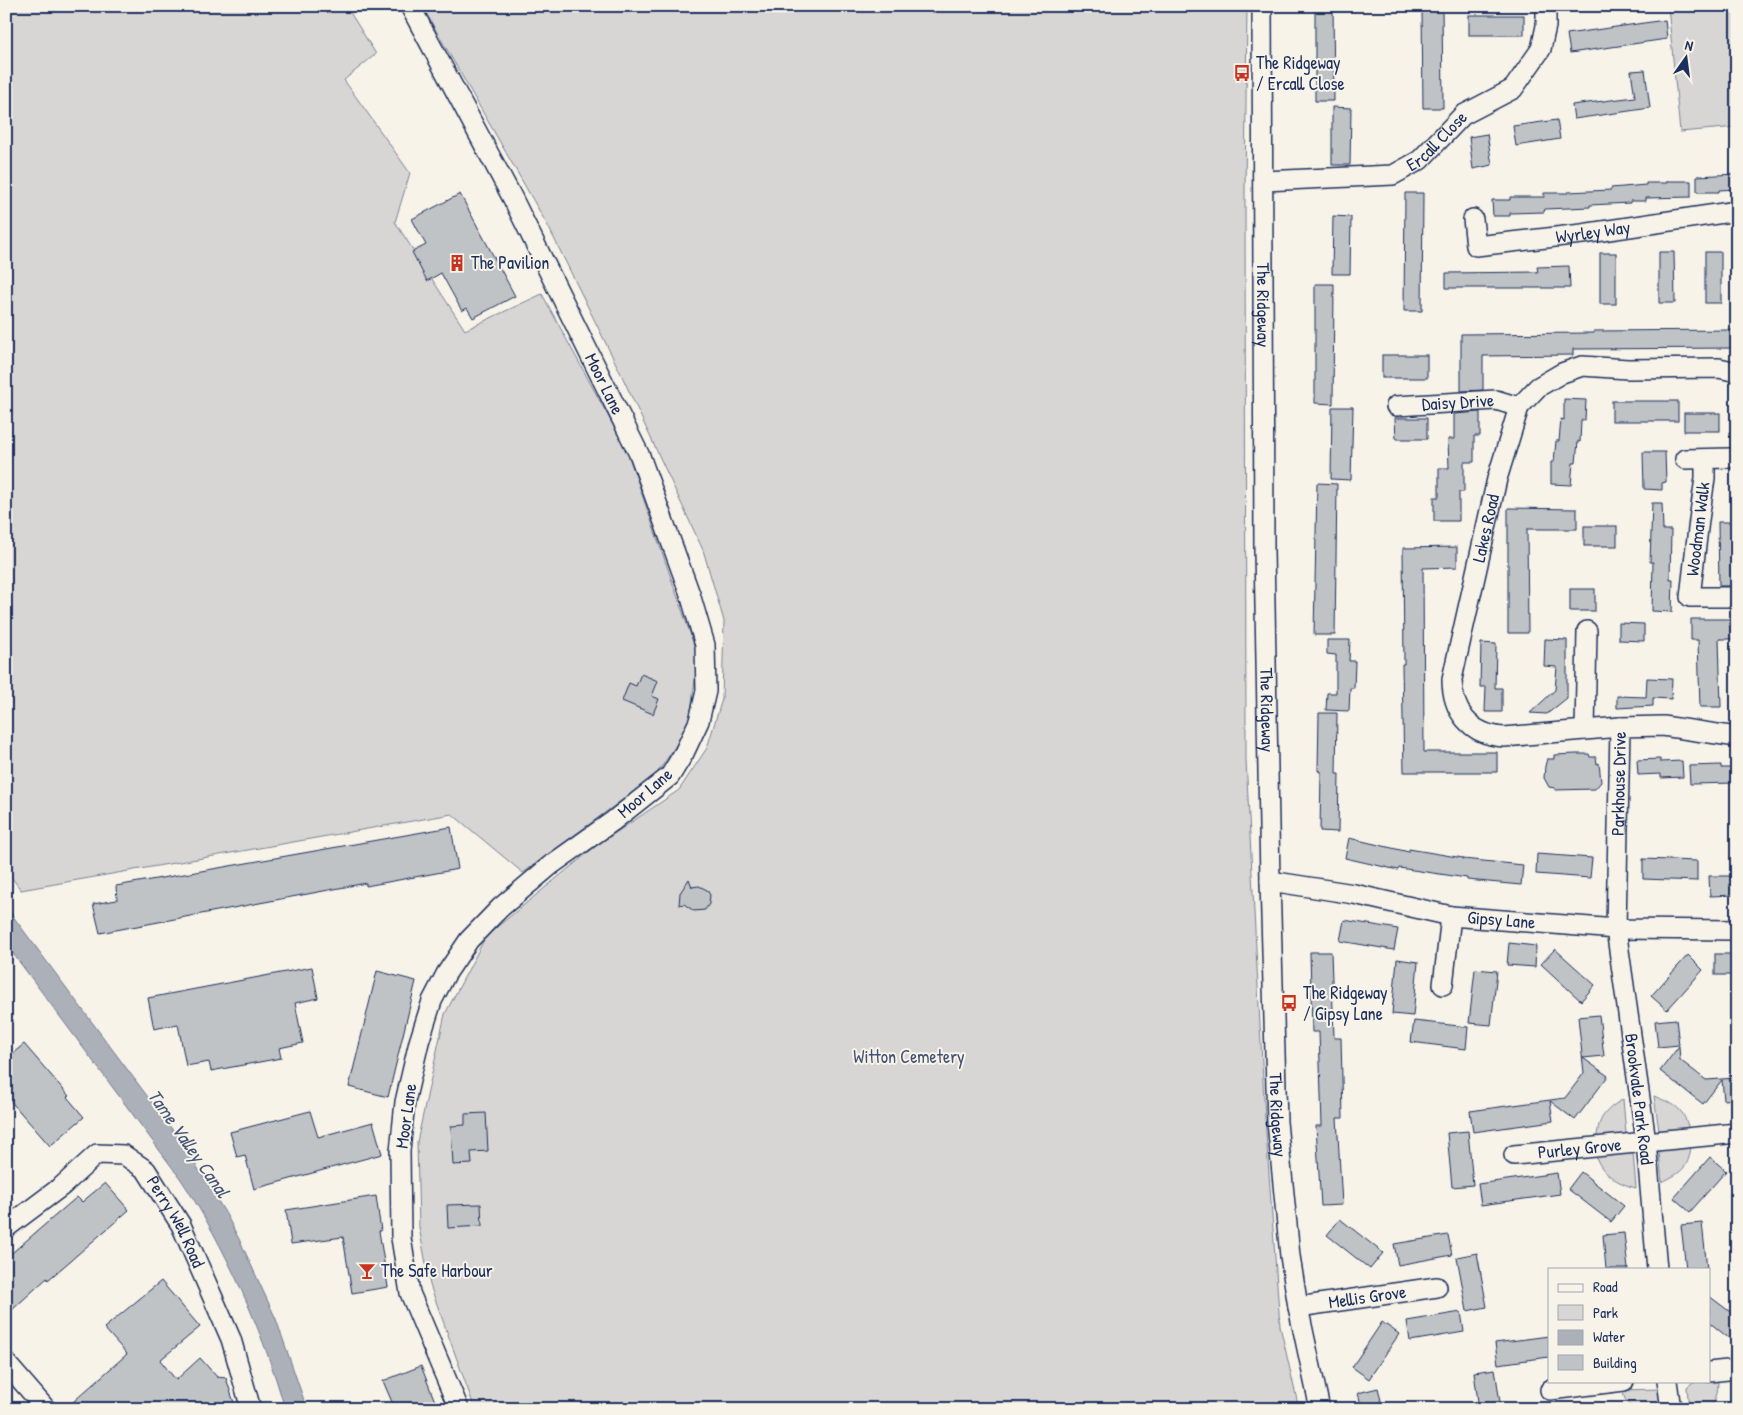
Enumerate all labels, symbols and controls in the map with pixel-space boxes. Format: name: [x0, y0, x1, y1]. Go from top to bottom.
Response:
north arrow: [1660, 32, 1710, 82]
text: N: [1683, 35, 1696, 55]
place label: The Ridgeway / Ercall Close: [1256, 50, 1345, 96]
bus stop icon: The Ridgeway / Ercall Close: [1232, 63, 1252, 83]
street label: Ercall Close: [1402, 105, 1472, 177]
street label: Wyrley Way: [1554, 214, 1632, 249]
place label: The Pavilion: [471, 250, 549, 275]
building icon: The Pavilion: [447, 253, 467, 273]
street label: The Ridgeway: [1251, 263, 1276, 348]
street label: Moor Lane: [579, 349, 631, 419]
street label: Daisy Drive: [1421, 387, 1495, 416]
street label: Woodman Walk: [1679, 480, 1716, 577]
street label: Lakes Road: [1466, 492, 1505, 564]
street label: The Ridgeway: [1254, 667, 1281, 753]
street label: Parkhouse Drive: [1605, 731, 1632, 836]
street label: Moor Lane: [612, 762, 678, 823]
street label: Gipsy Lane: [1466, 904, 1536, 935]
place label: The Ridgeway / Gipsy Lane: [1303, 980, 1388, 1026]
bus stop icon: The Ridgeway / Gipsy Lane: [1279, 993, 1299, 1013]
street label: Brookvale Park Road: [1619, 1032, 1660, 1166]
park label: Witton Cemetery: [853, 1044, 965, 1069]
street label: The Ridgeway: [1264, 1072, 1293, 1159]
street label: Moor Lane: [389, 1082, 422, 1150]
water label: Tame Valley Canal: [142, 1084, 236, 1203]
street label: Purley Grove: [1537, 1131, 1623, 1165]
street label: Perry Well Road: [141, 1171, 211, 1271]
place label: The Safe Harbour: [381, 1258, 493, 1283]
bar icon: The Safe Harbour: [357, 1261, 377, 1281]
legend: [1548, 1268, 1710, 1382]
text: Road: [1593, 1276, 1618, 1297]
street label: Mellis Grove: [1327, 1279, 1408, 1314]
text: Park: [1593, 1302, 1618, 1323]
text: Water: [1593, 1326, 1625, 1347]
text: Building: [1593, 1352, 1637, 1373]

